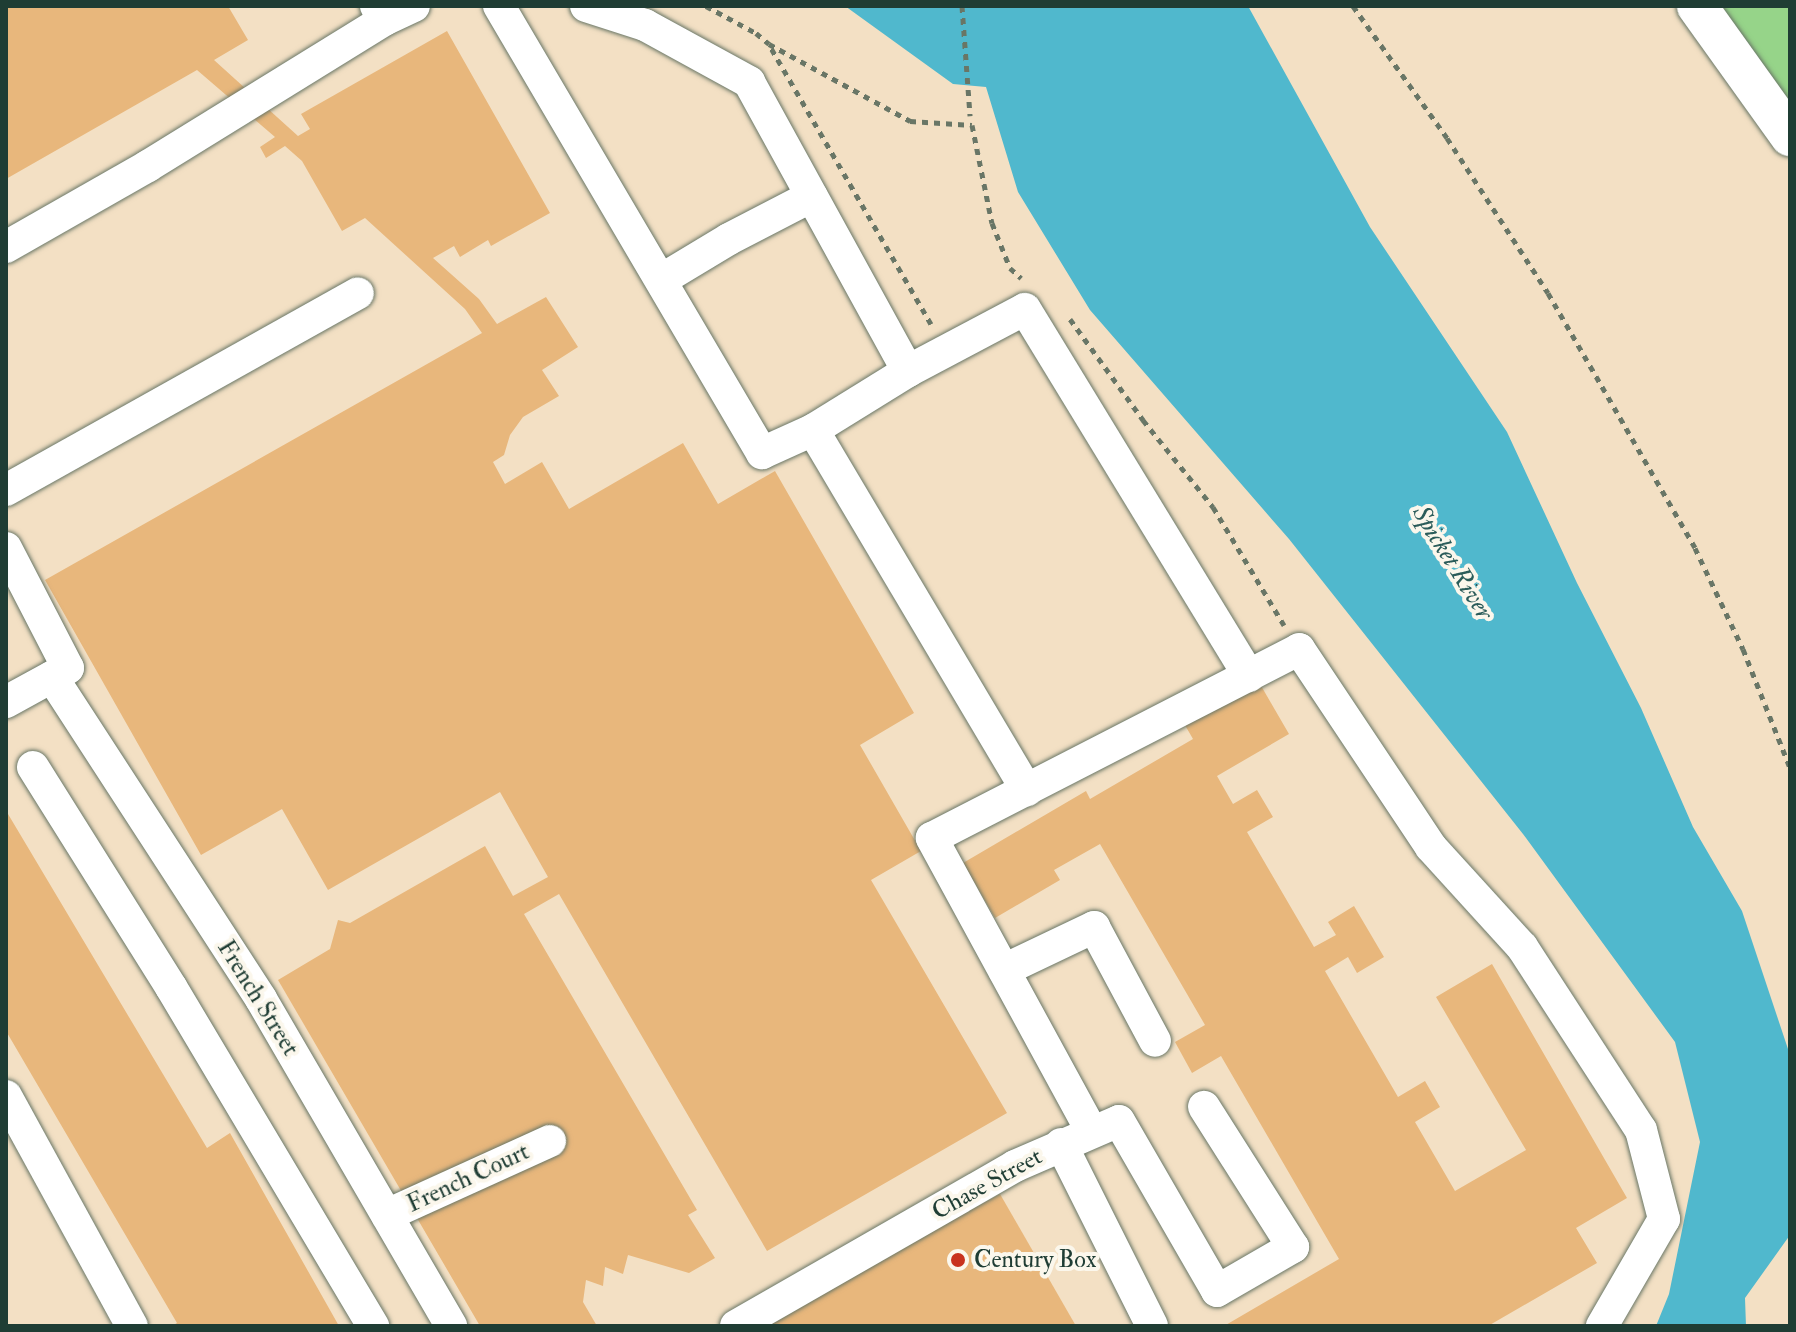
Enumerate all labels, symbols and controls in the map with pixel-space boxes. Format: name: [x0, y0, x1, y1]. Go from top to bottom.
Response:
water label: Spicket River: [1405, 500, 1499, 626]
street label: French Street: [211, 935, 305, 1061]
street label: French Court: [402, 1137, 534, 1219]
street label: Chase Street: [927, 1142, 1047, 1226]
place label: Century Box: [974, 1246, 1096, 1274]
marker: Century Box: [949, 1251, 967, 1269]

